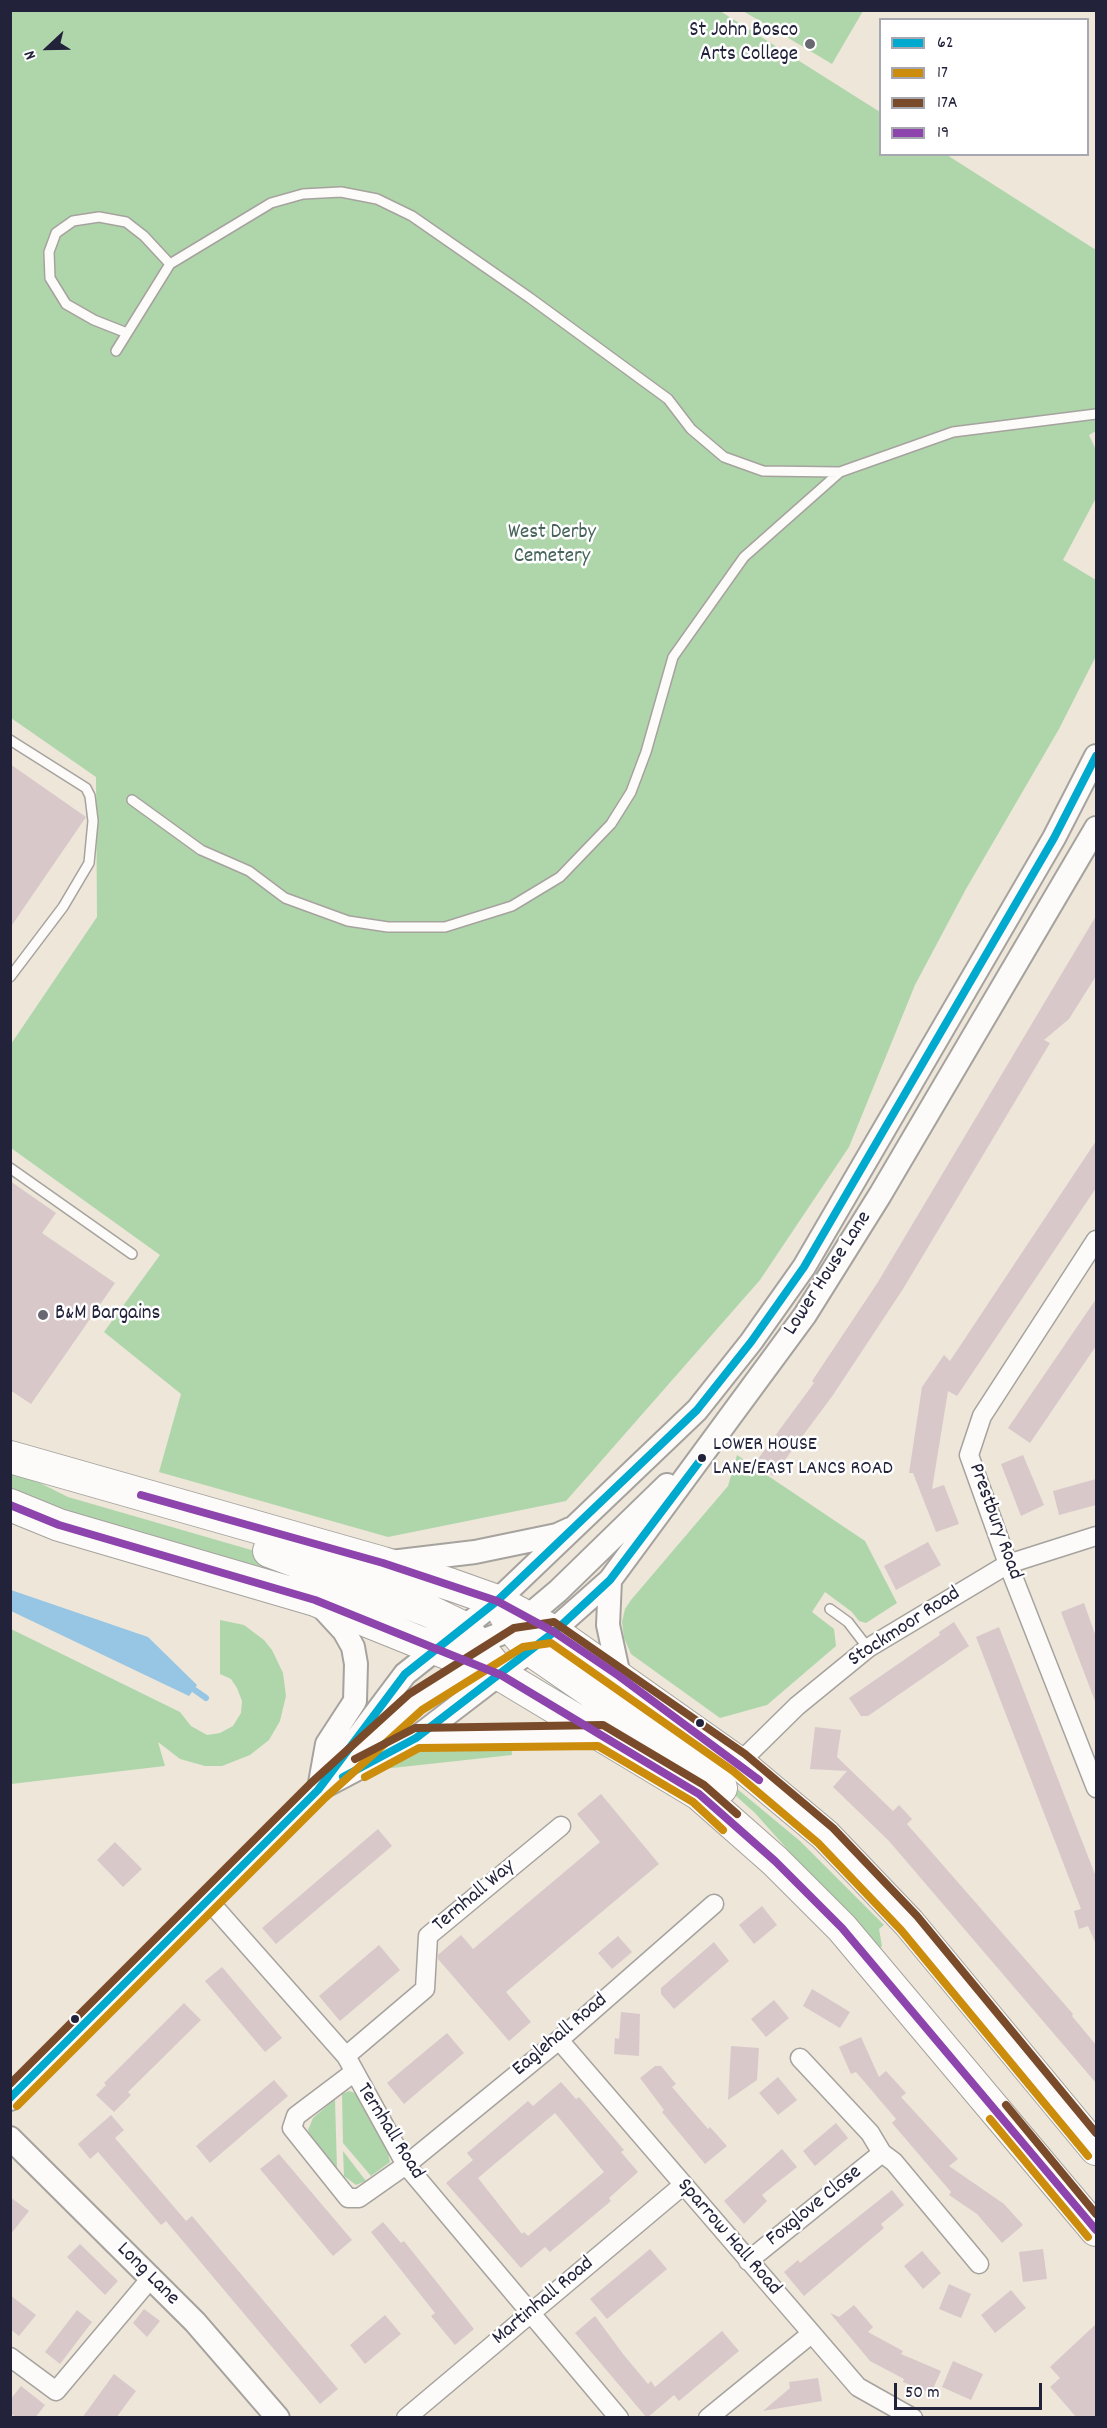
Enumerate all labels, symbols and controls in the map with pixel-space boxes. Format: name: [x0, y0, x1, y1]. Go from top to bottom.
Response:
north arrow: [18, 18, 78, 78]
legend: [879, 18, 1089, 156]
place label: St John Bosco Arts College: [689, 19, 798, 69]
text: 62: [937, 31, 954, 56]
marker: St John Bosco Arts College: [803, 37, 817, 51]
text: N: [19, 47, 43, 63]
text: 17: [937, 61, 948, 86]
text: 17A: [937, 91, 958, 116]
text: 19: [937, 121, 949, 146]
park label: West Derby Cemetery: [508, 521, 596, 571]
street label: Lower House Lane: [780, 1207, 878, 1341]
place label: B&M Bargains: [55, 1302, 160, 1328]
marker: B&M Bargains: [36, 1308, 50, 1322]
place label: LOWER HOUSE LANE/EAST LANCS ROAD: [713, 1434, 893, 1481]
marker: LOWER HOUSE LANE/EAST LANCS ROAD: [696, 1452, 708, 1464]
street label: Prestbury Road: [961, 1461, 1027, 1583]
street label: Stockmoor Road: [844, 1582, 966, 1674]
unlabelled marker: [694, 1717, 706, 1729]
street label: Ternhall Way: [429, 1855, 521, 1939]
street label: Eaglehall Road: [508, 1989, 614, 2083]
unlabelled marker: [69, 2013, 81, 2025]
street label: Ternhall Road: [350, 2079, 428, 2185]
street label: Foxglove Close: [762, 2161, 868, 2253]
street label: Sparrow Hall Road: [670, 2174, 786, 2302]
street label: Long Lane: [110, 2238, 184, 2312]
street label: Martinhall Road: [488, 2252, 600, 2352]
scale bar: [897, 2371, 1046, 2409]
text: 50 m: [905, 2381, 940, 2406]

